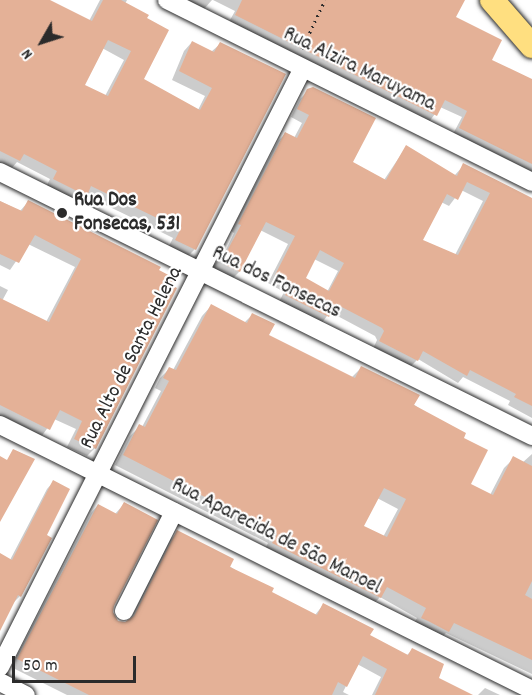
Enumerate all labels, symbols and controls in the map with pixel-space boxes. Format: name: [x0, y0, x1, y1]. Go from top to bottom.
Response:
north arrow: [12, 12, 72, 72]
street label: Rua Alzira Maruyama: [279, 22, 439, 118]
text: N: [16, 43, 39, 64]
place label: Rua Dos Fonsecas, 531: [74, 188, 180, 238]
marker: Rua Dos Fonsecas, 531: [55, 206, 69, 220]
street label: Rua dos Fonsecas: [207, 241, 345, 325]
street label: Rua Alto de Santa Helena: [75, 263, 189, 453]
street label: Rua Aparecida de São Manoel: [167, 473, 385, 601]
scale bar: [15, 644, 140, 682]
text: 50 m: [23, 654, 58, 679]

